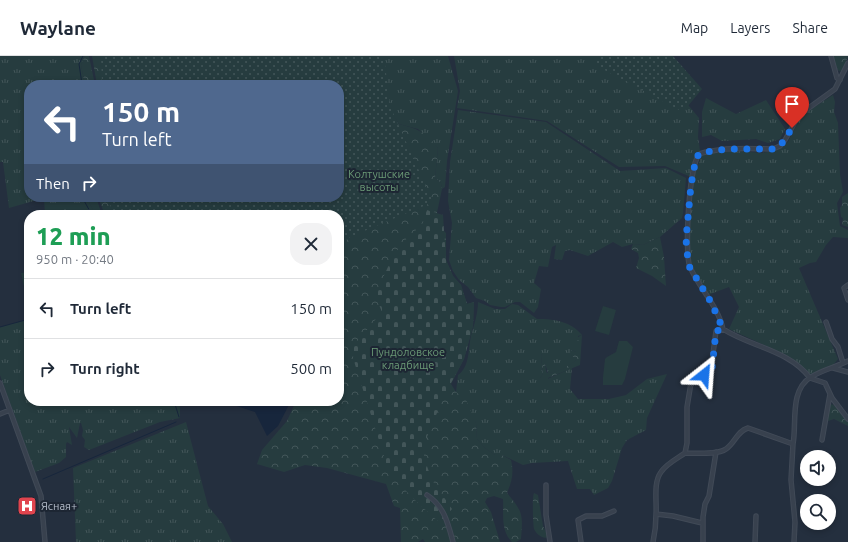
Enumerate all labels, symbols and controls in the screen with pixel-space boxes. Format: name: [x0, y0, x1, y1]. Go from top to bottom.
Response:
text: Waylane: [20, 17, 96, 39]
text: Map: [681, 20, 708, 36]
text: Layers: [730, 20, 770, 36]
text: Share: [792, 20, 828, 36]
pin: [775, 87, 809, 128]
icon: arrive: [781, 93, 803, 115]
icon: left: [36, 96, 88, 148]
text: 150 m: [102, 96, 180, 127]
text: Turn left: [102, 129, 172, 149]
park label: Колтушские высоты: [348, 168, 410, 193]
icon: right: [78, 172, 100, 194]
text: Then: [36, 175, 70, 192]
text: 12 min: [36, 223, 111, 250]
button: close: [290, 223, 332, 265]
text: 950 m · 20:40: [36, 252, 114, 266]
icon: left: [36, 298, 58, 320]
text: Turn left: [70, 300, 131, 317]
text: 150 m: [290, 300, 332, 317]
park label: Пундоловское кладбище: [371, 346, 445, 371]
position arrow: [683, 354, 725, 396]
icon: right: [36, 358, 58, 380]
text: Turn right: [70, 360, 140, 377]
text: 500 m: [290, 360, 332, 377]
map controls: [800, 450, 836, 530]
button: sound: [800, 450, 836, 486]
button: search: [800, 494, 836, 530]
hospital icon: Ясная+: [16, 495, 38, 517]
place label: Ясная+: [41, 500, 77, 512]

